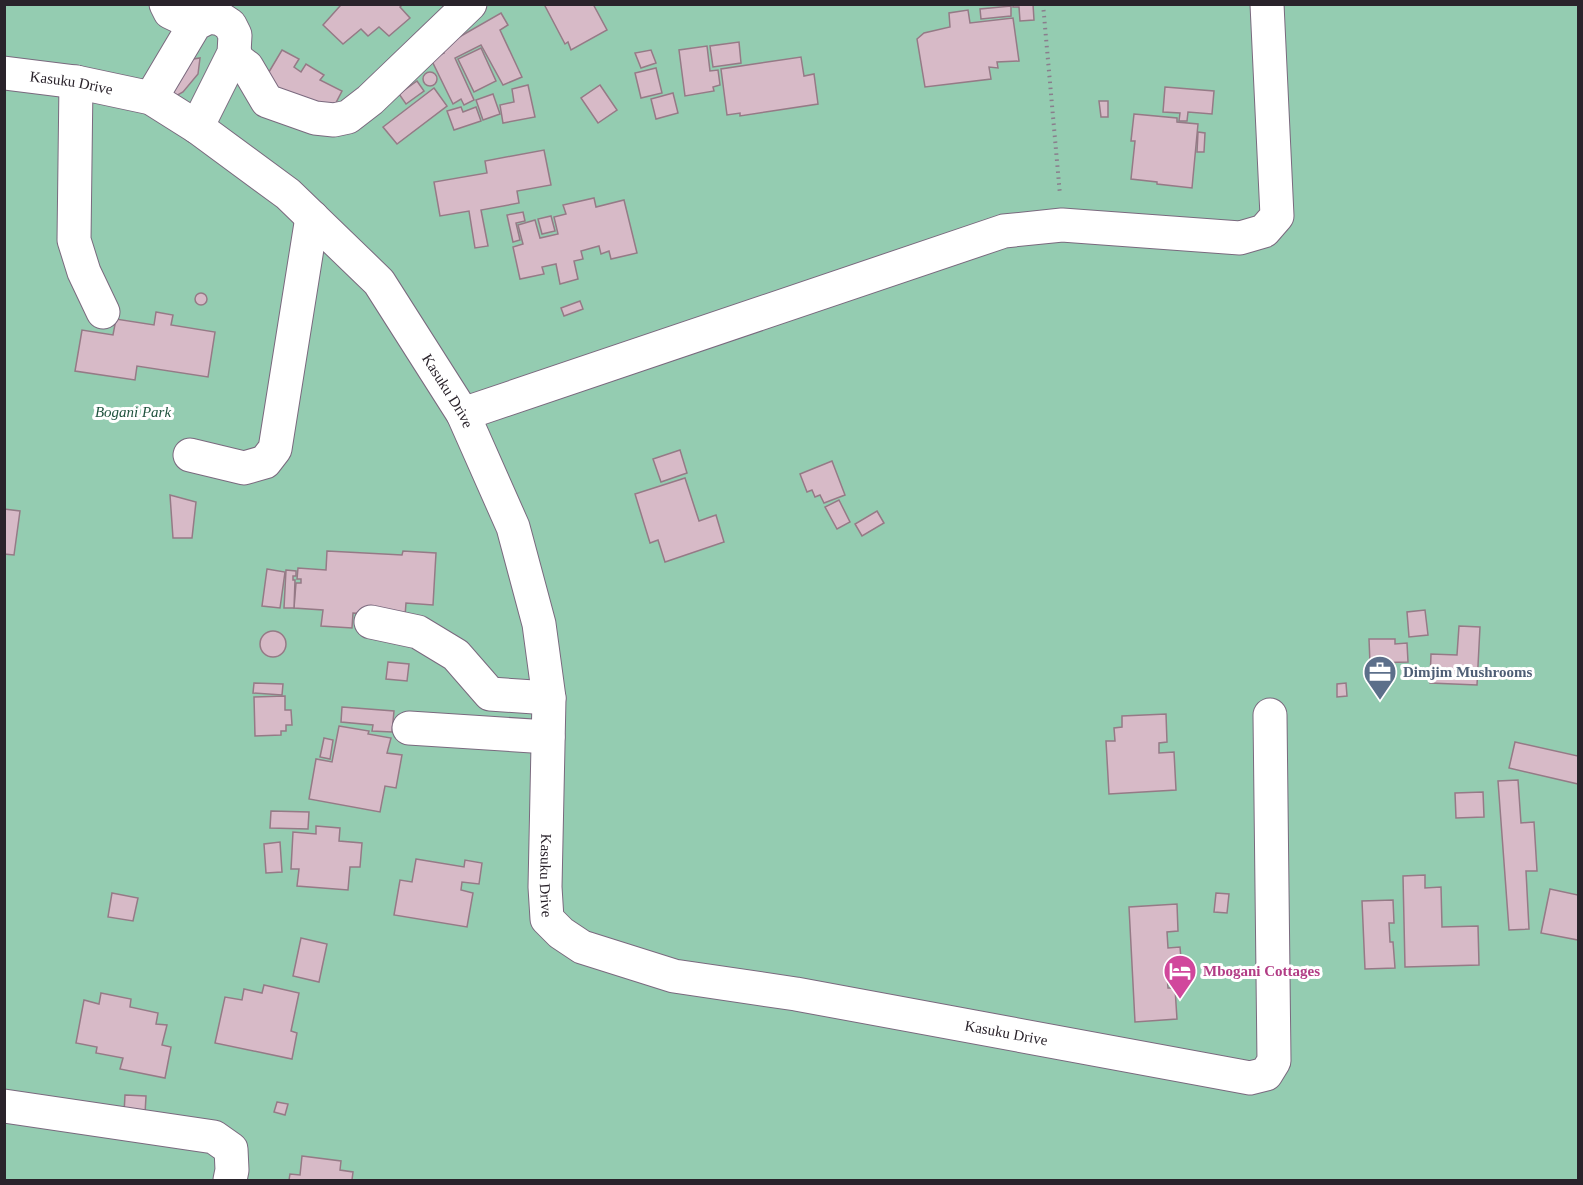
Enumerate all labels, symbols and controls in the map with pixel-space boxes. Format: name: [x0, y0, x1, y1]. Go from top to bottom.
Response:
street label: Kasuku Drive: [29, 68, 115, 98]
street label: Kasuku Drive: [419, 351, 476, 431]
park label: Bogani Park: [95, 404, 171, 420]
office icon: Dimjim Mushrooms: [1362, 654, 1398, 701]
place label: Dimjim Mushrooms: [1403, 664, 1532, 680]
street label: Kasuku Drive: [537, 834, 555, 918]
hotel icon: Mbogani Cottages: [1162, 953, 1198, 1000]
place label: Mbogani Cottages: [1203, 963, 1320, 979]
street label: Kasuku Drive: [964, 1017, 1049, 1048]

